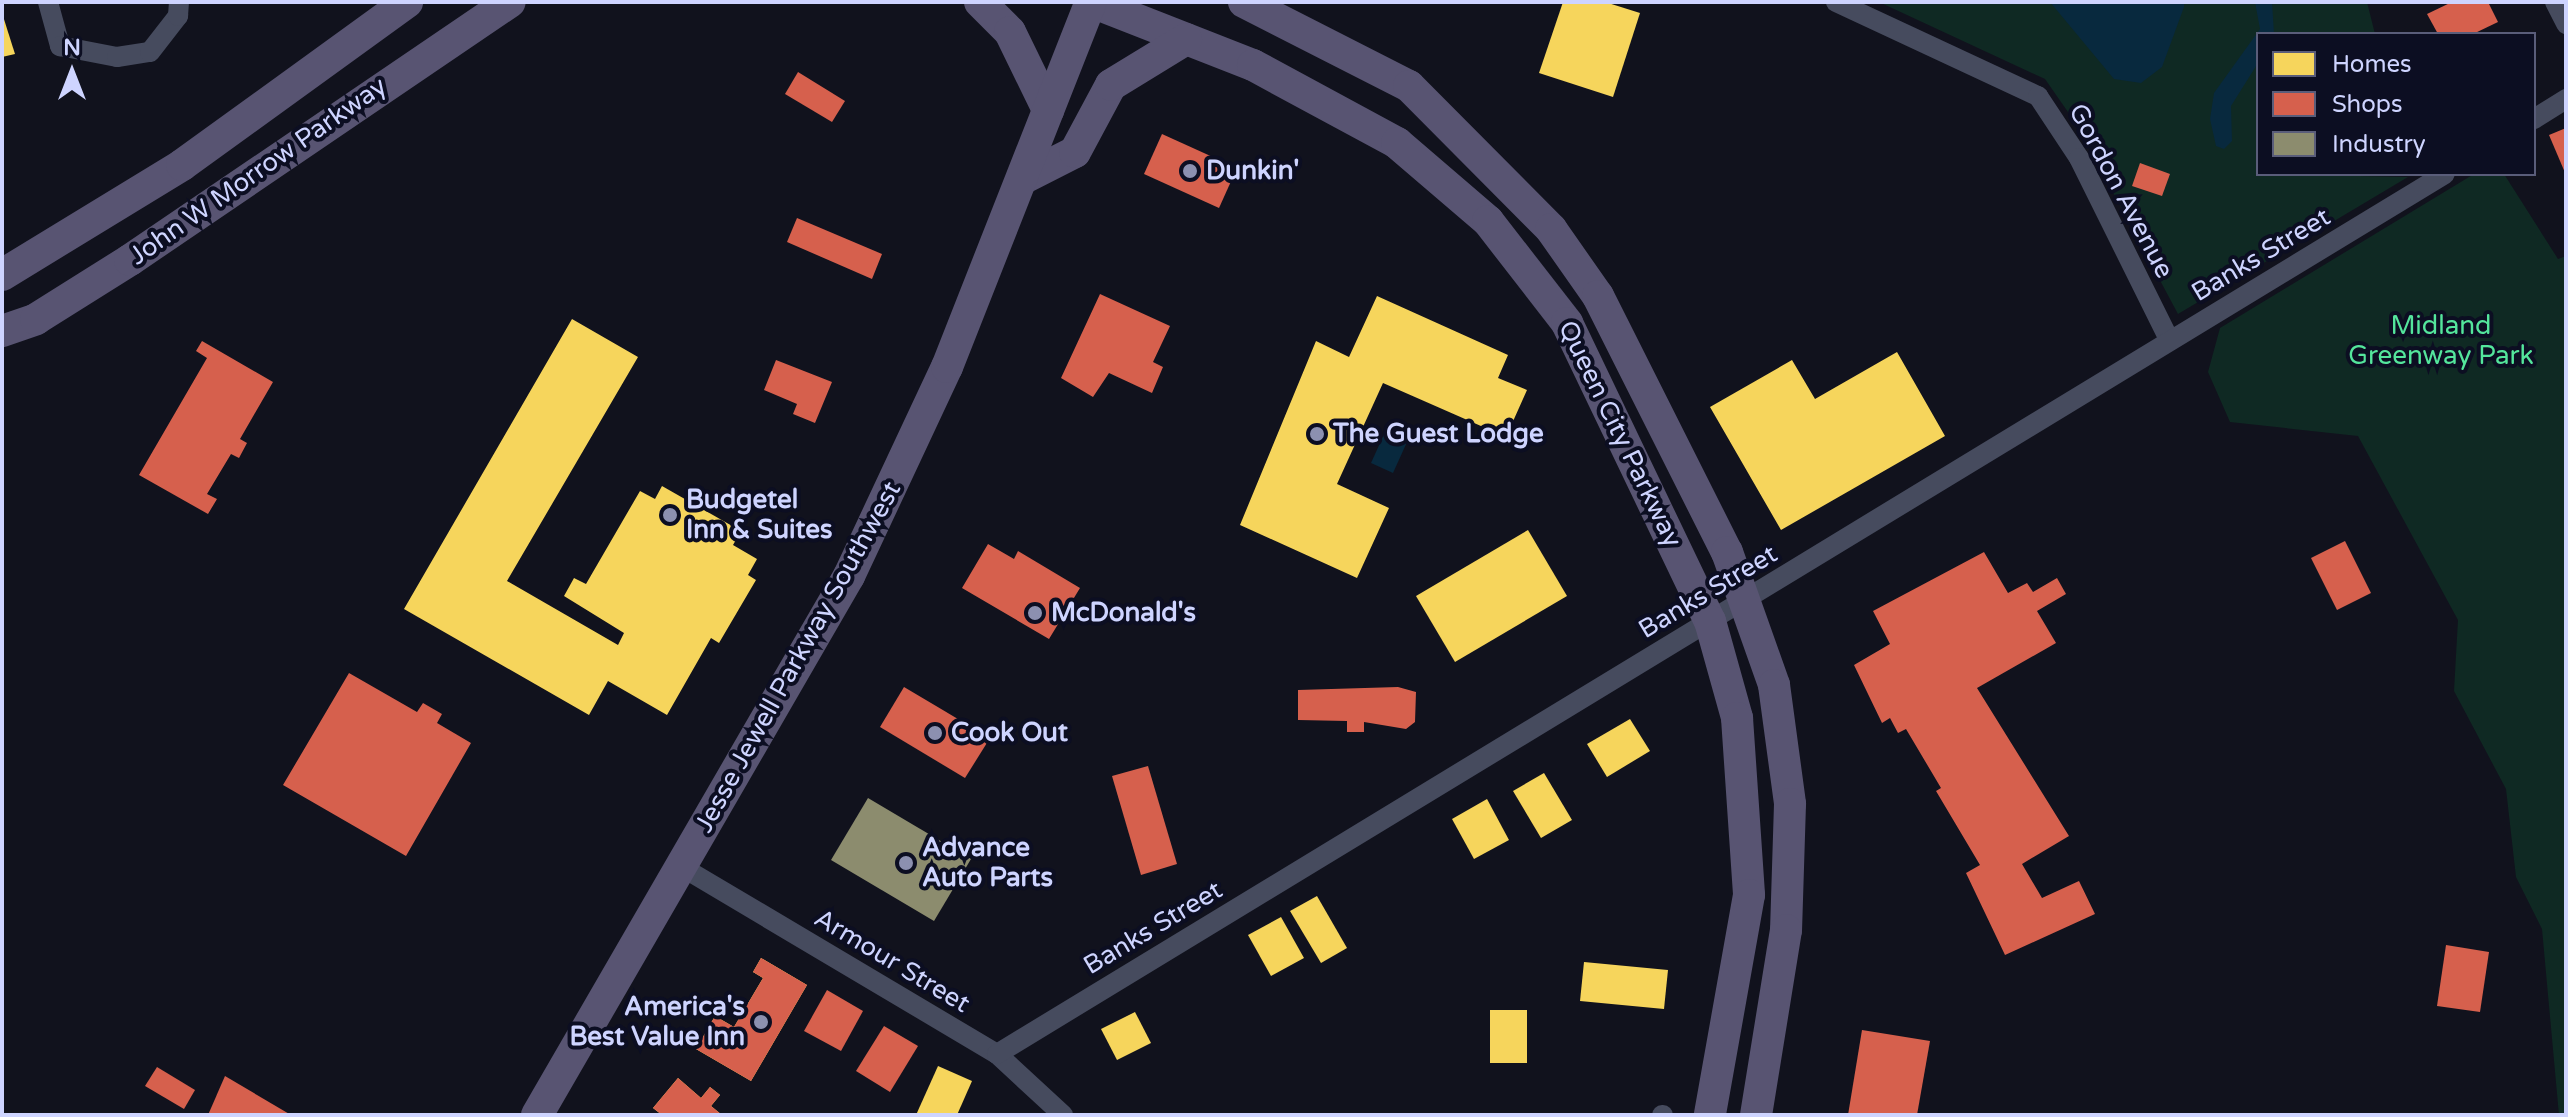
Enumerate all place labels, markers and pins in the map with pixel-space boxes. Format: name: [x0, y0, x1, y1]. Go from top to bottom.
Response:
place label: Dunkin': [1206, 155, 1299, 187]
marker: Dunkin': [1181, 162, 1199, 180]
place label: The Guest Lodge: [1333, 418, 1544, 450]
marker: The Guest Lodge: [1308, 425, 1326, 443]
place label: Budgetel Inn & Suites: [686, 484, 832, 546]
marker: Budgetel Inn & Suites: [661, 506, 679, 524]
place label: McDonald's: [1051, 597, 1196, 629]
marker: McDonald's: [1026, 604, 1044, 622]
place label: Cook Out: [951, 717, 1068, 749]
marker: Cook Out: [926, 724, 944, 742]
place label: Advance Auto Parts: [922, 832, 1053, 894]
marker: Advance Auto Parts: [897, 854, 915, 872]
place label: America's Best Value Inn: [570, 991, 745, 1052]
marker: America's Best Value Inn: [752, 1013, 770, 1031]

